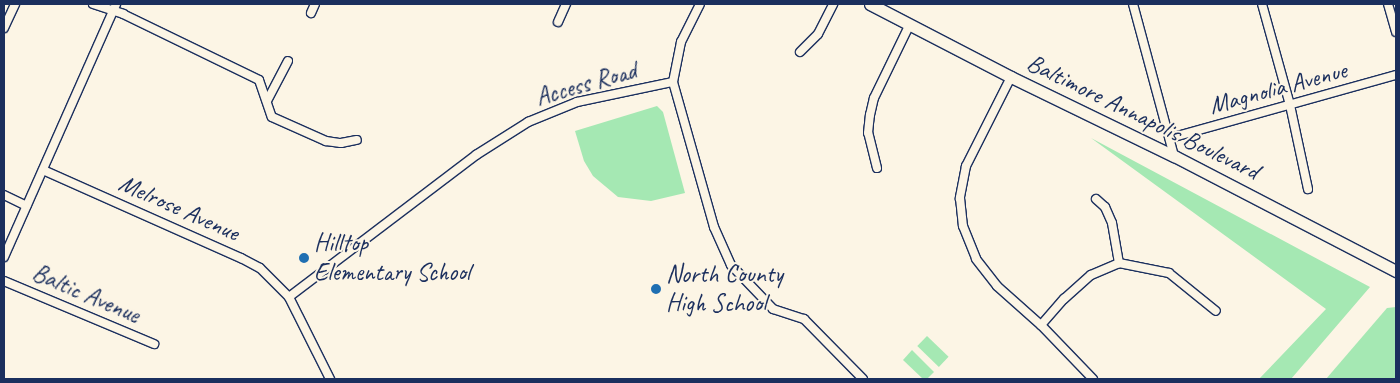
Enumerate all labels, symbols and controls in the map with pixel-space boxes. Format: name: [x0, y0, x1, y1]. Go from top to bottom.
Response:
street label: Baltimore Annapolis Boulevard: [1021, 47, 1265, 187]
street label: Access Road: [532, 55, 640, 113]
street label: Magnolia Avenue: [1206, 55, 1350, 121]
street label: Melrose Avenue: [114, 168, 244, 248]
place label: Hilltop Elementary School: [314, 229, 470, 288]
marker: Hilltop Elementary School: [298, 252, 310, 264]
street label: Baltic Avenue: [28, 258, 144, 330]
place label: North County High School: [666, 260, 782, 319]
marker: North County High School: [650, 283, 662, 295]

